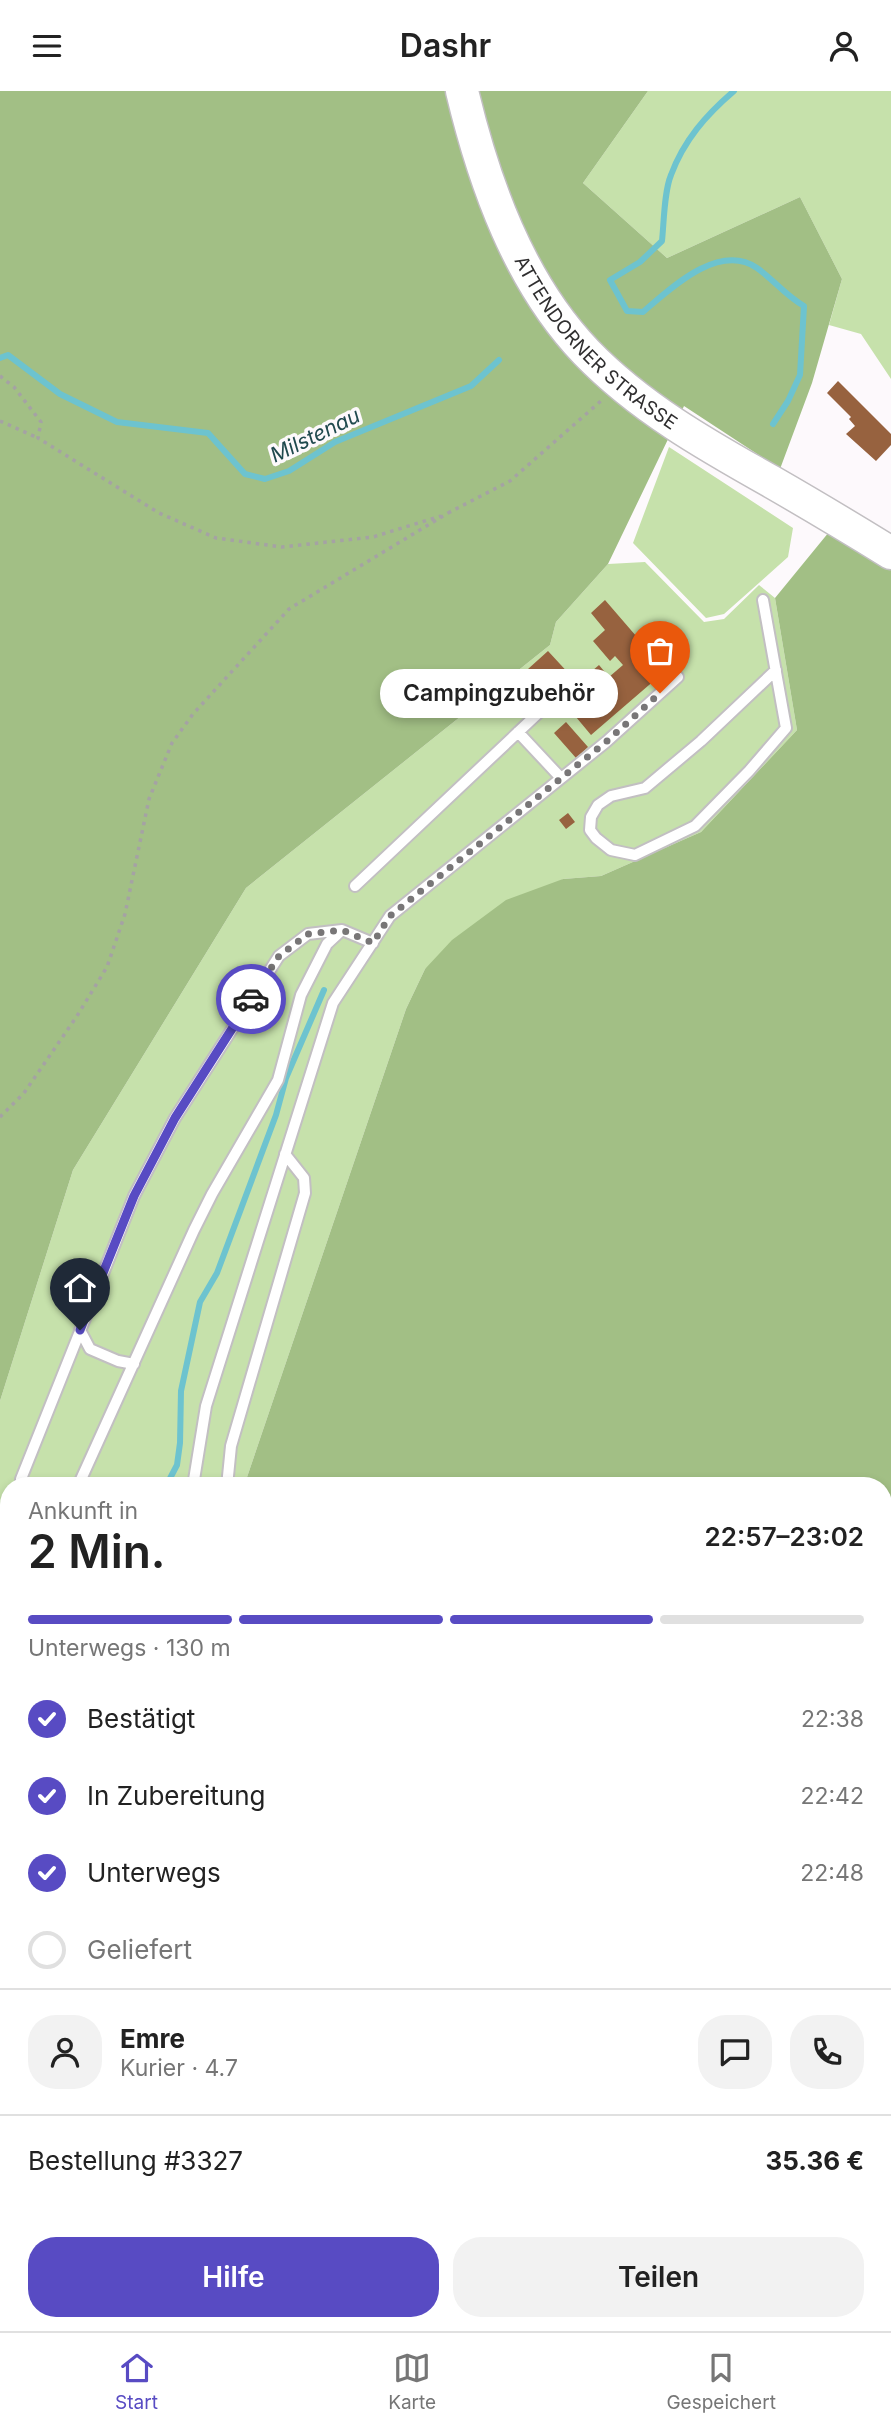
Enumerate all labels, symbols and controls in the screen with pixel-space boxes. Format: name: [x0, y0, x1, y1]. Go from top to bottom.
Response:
text: Dashr: [400, 26, 491, 65]
icon: menu: [28, 27, 66, 65]
icon: person: [825, 27, 863, 65]
street label: ATTENDORNER STRASSE: [510, 252, 682, 434]
water label: Milstenau: [266, 403, 364, 467]
pin: [630, 621, 690, 693]
icon: bag: [641, 632, 679, 670]
callout: Campingzubehör: [380, 669, 618, 717]
text: Campingzubehör: [403, 679, 595, 707]
courier: [216, 964, 286, 1034]
icon: car: [232, 980, 270, 1018]
pin: [50, 1258, 110, 1330]
icon: home: [61, 1269, 99, 1307]
text: Ankunft in: [28, 1497, 138, 1525]
text: 22:57–23:02: [705, 1521, 864, 1552]
text: 2 Min.: [28, 1523, 166, 1579]
text: Unterwegs · 130 m: [28, 1634, 231, 1662]
icon: check: [28, 1700, 66, 1738]
text: Bestätigt: [87, 1703, 195, 1734]
text: 22:38: [801, 1705, 864, 1733]
icon: check: [28, 1777, 66, 1815]
text: In Zubereitung: [87, 1780, 265, 1811]
text: 22:42: [800, 1782, 864, 1810]
icon: check: [28, 1854, 66, 1892]
text: Unterwegs: [87, 1857, 221, 1888]
text: 22:48: [800, 1859, 864, 1887]
text: Geliefert: [87, 1934, 192, 1965]
button: person: [28, 2015, 102, 2089]
button: chat: [698, 2015, 772, 2089]
button: phone: [790, 2015, 864, 2089]
text: Emre: [120, 2023, 185, 2054]
text: Kurier · 4.7: [120, 2054, 238, 2082]
text: Bestellung #3327: [28, 2145, 243, 2176]
text: 35.36 €: [765, 2145, 864, 2176]
button: Hilfe: [28, 2237, 439, 2317]
button: Teilen: [453, 2237, 864, 2317]
tab: Start: [115, 2349, 158, 2414]
tab: Karte: [388, 2349, 436, 2414]
tab: Gespeichert: [666, 2349, 776, 2414]

